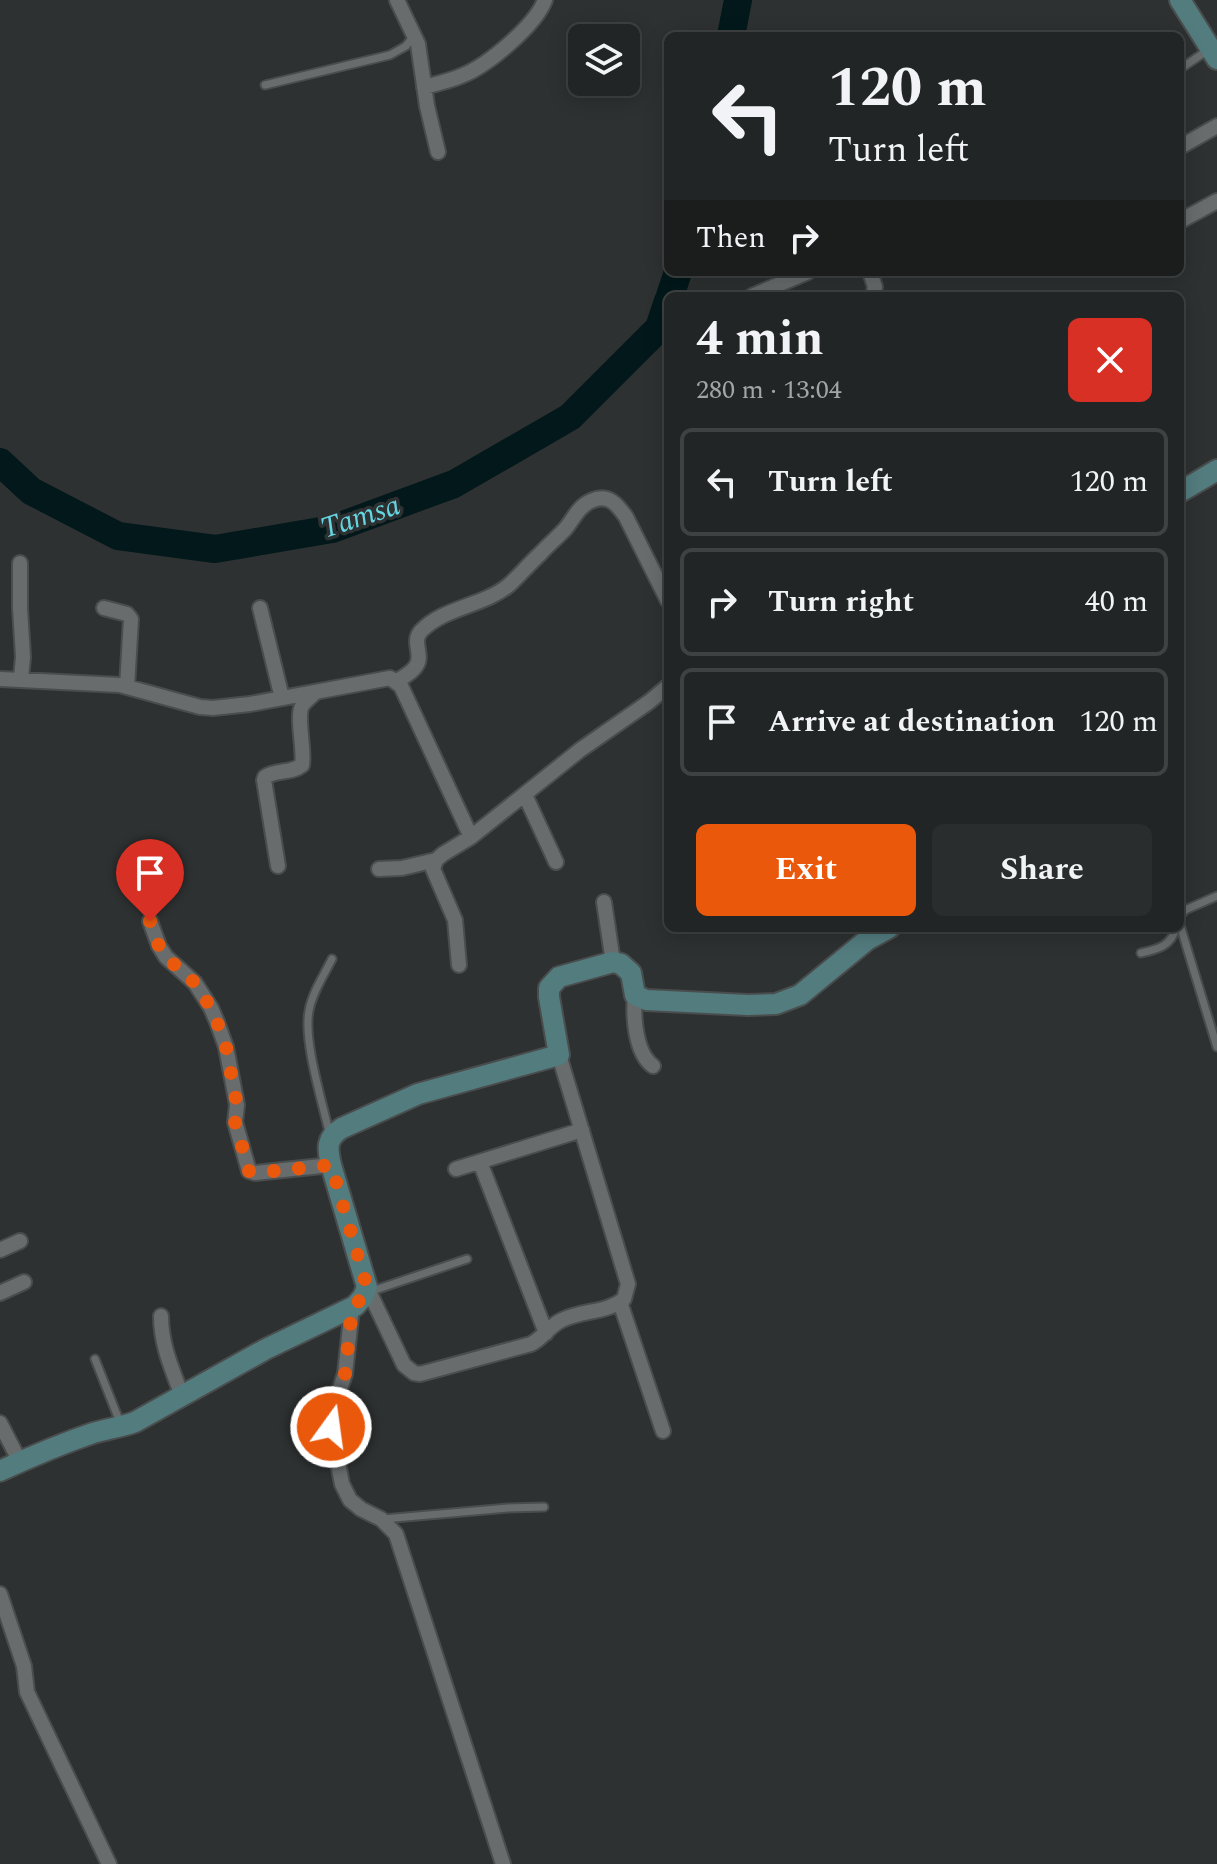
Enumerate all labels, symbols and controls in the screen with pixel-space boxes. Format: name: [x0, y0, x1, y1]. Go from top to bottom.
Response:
map controls: [568, 24, 640, 96]
button: layers: [568, 24, 640, 96]
text: 120 m: [828, 46, 987, 131]
icon: left: [696, 64, 800, 168]
text: Turn left: [828, 123, 969, 178]
text: Then: [696, 215, 766, 261]
icon: right: [782, 216, 826, 260]
text: 4 min: [696, 303, 824, 376]
button: close: [1068, 318, 1152, 402]
text: 280 m · 13:04: [696, 370, 842, 410]
text: Turn left: [768, 459, 893, 505]
text: 120 m: [1070, 459, 1148, 505]
icon: left: [700, 460, 744, 504]
water label: Tamsa: [314, 482, 406, 551]
text: Turn right: [768, 579, 914, 625]
text: 40 m: [1085, 579, 1148, 625]
icon: right: [700, 580, 744, 624]
text: Arrive at destination: [768, 699, 1055, 745]
text: 120 m: [1079, 699, 1158, 745]
icon: arrive: [700, 700, 744, 744]
button: Exit: [696, 824, 916, 916]
button: Share: [932, 824, 1152, 916]
pin: [116, 839, 184, 921]
icon: arrive: [128, 851, 172, 895]
position arrow: [289, 1385, 373, 1469]

